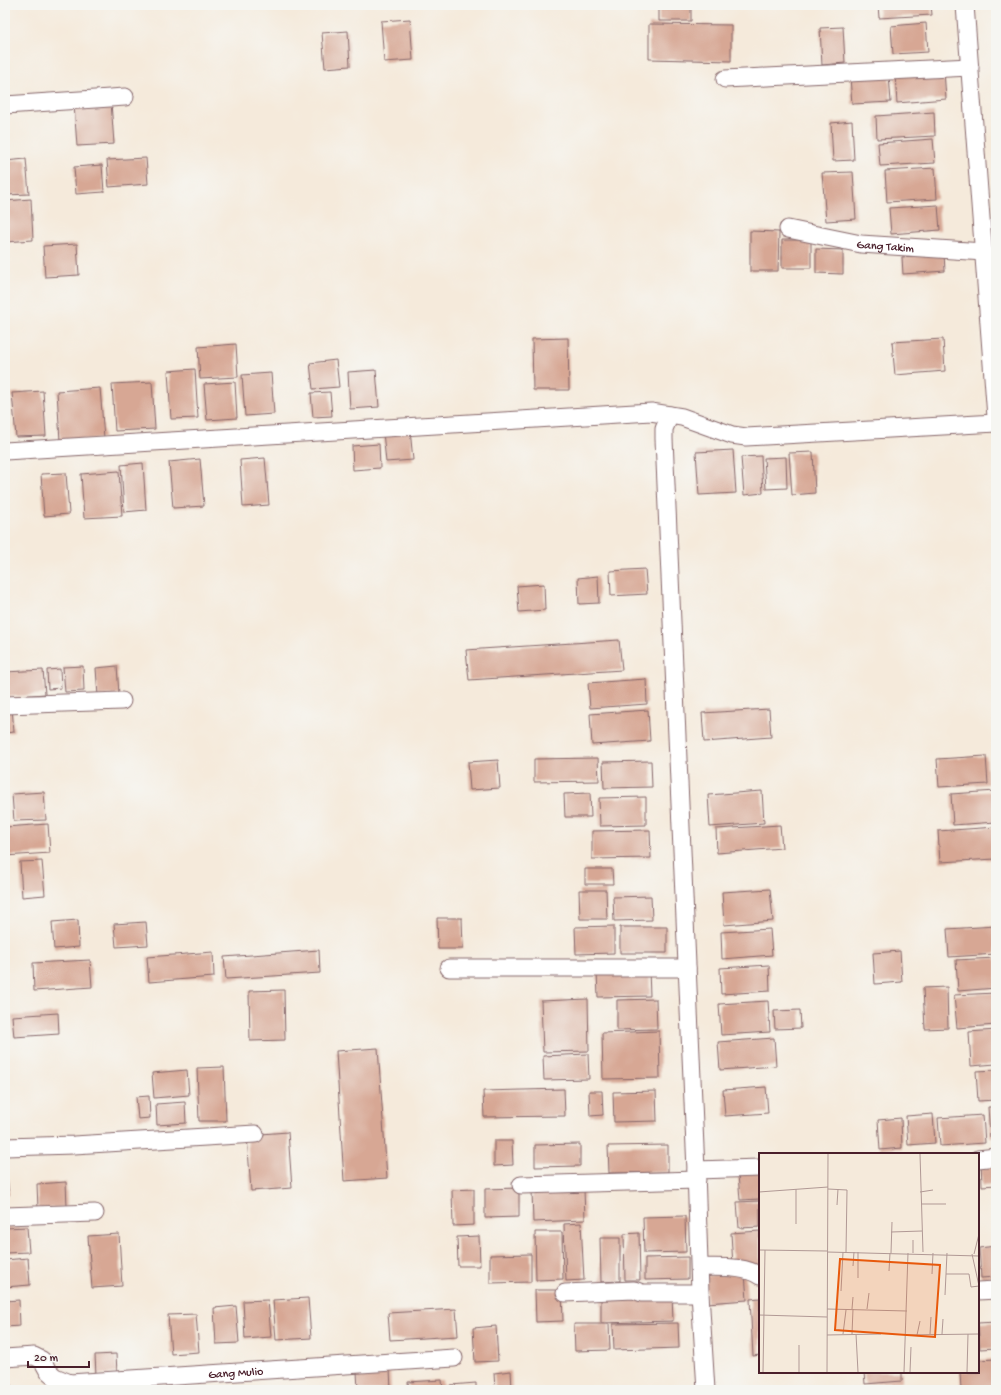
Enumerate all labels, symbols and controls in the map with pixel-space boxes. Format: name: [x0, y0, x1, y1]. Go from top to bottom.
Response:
street label: Gang Takim: [855, 238, 915, 256]
inset map: [759, 1153, 979, 1373]
scale bar: [28, 1343, 89, 1369]
text: 20 m: [34, 1352, 59, 1366]
street label: Gang Mulio: [208, 1365, 264, 1383]

